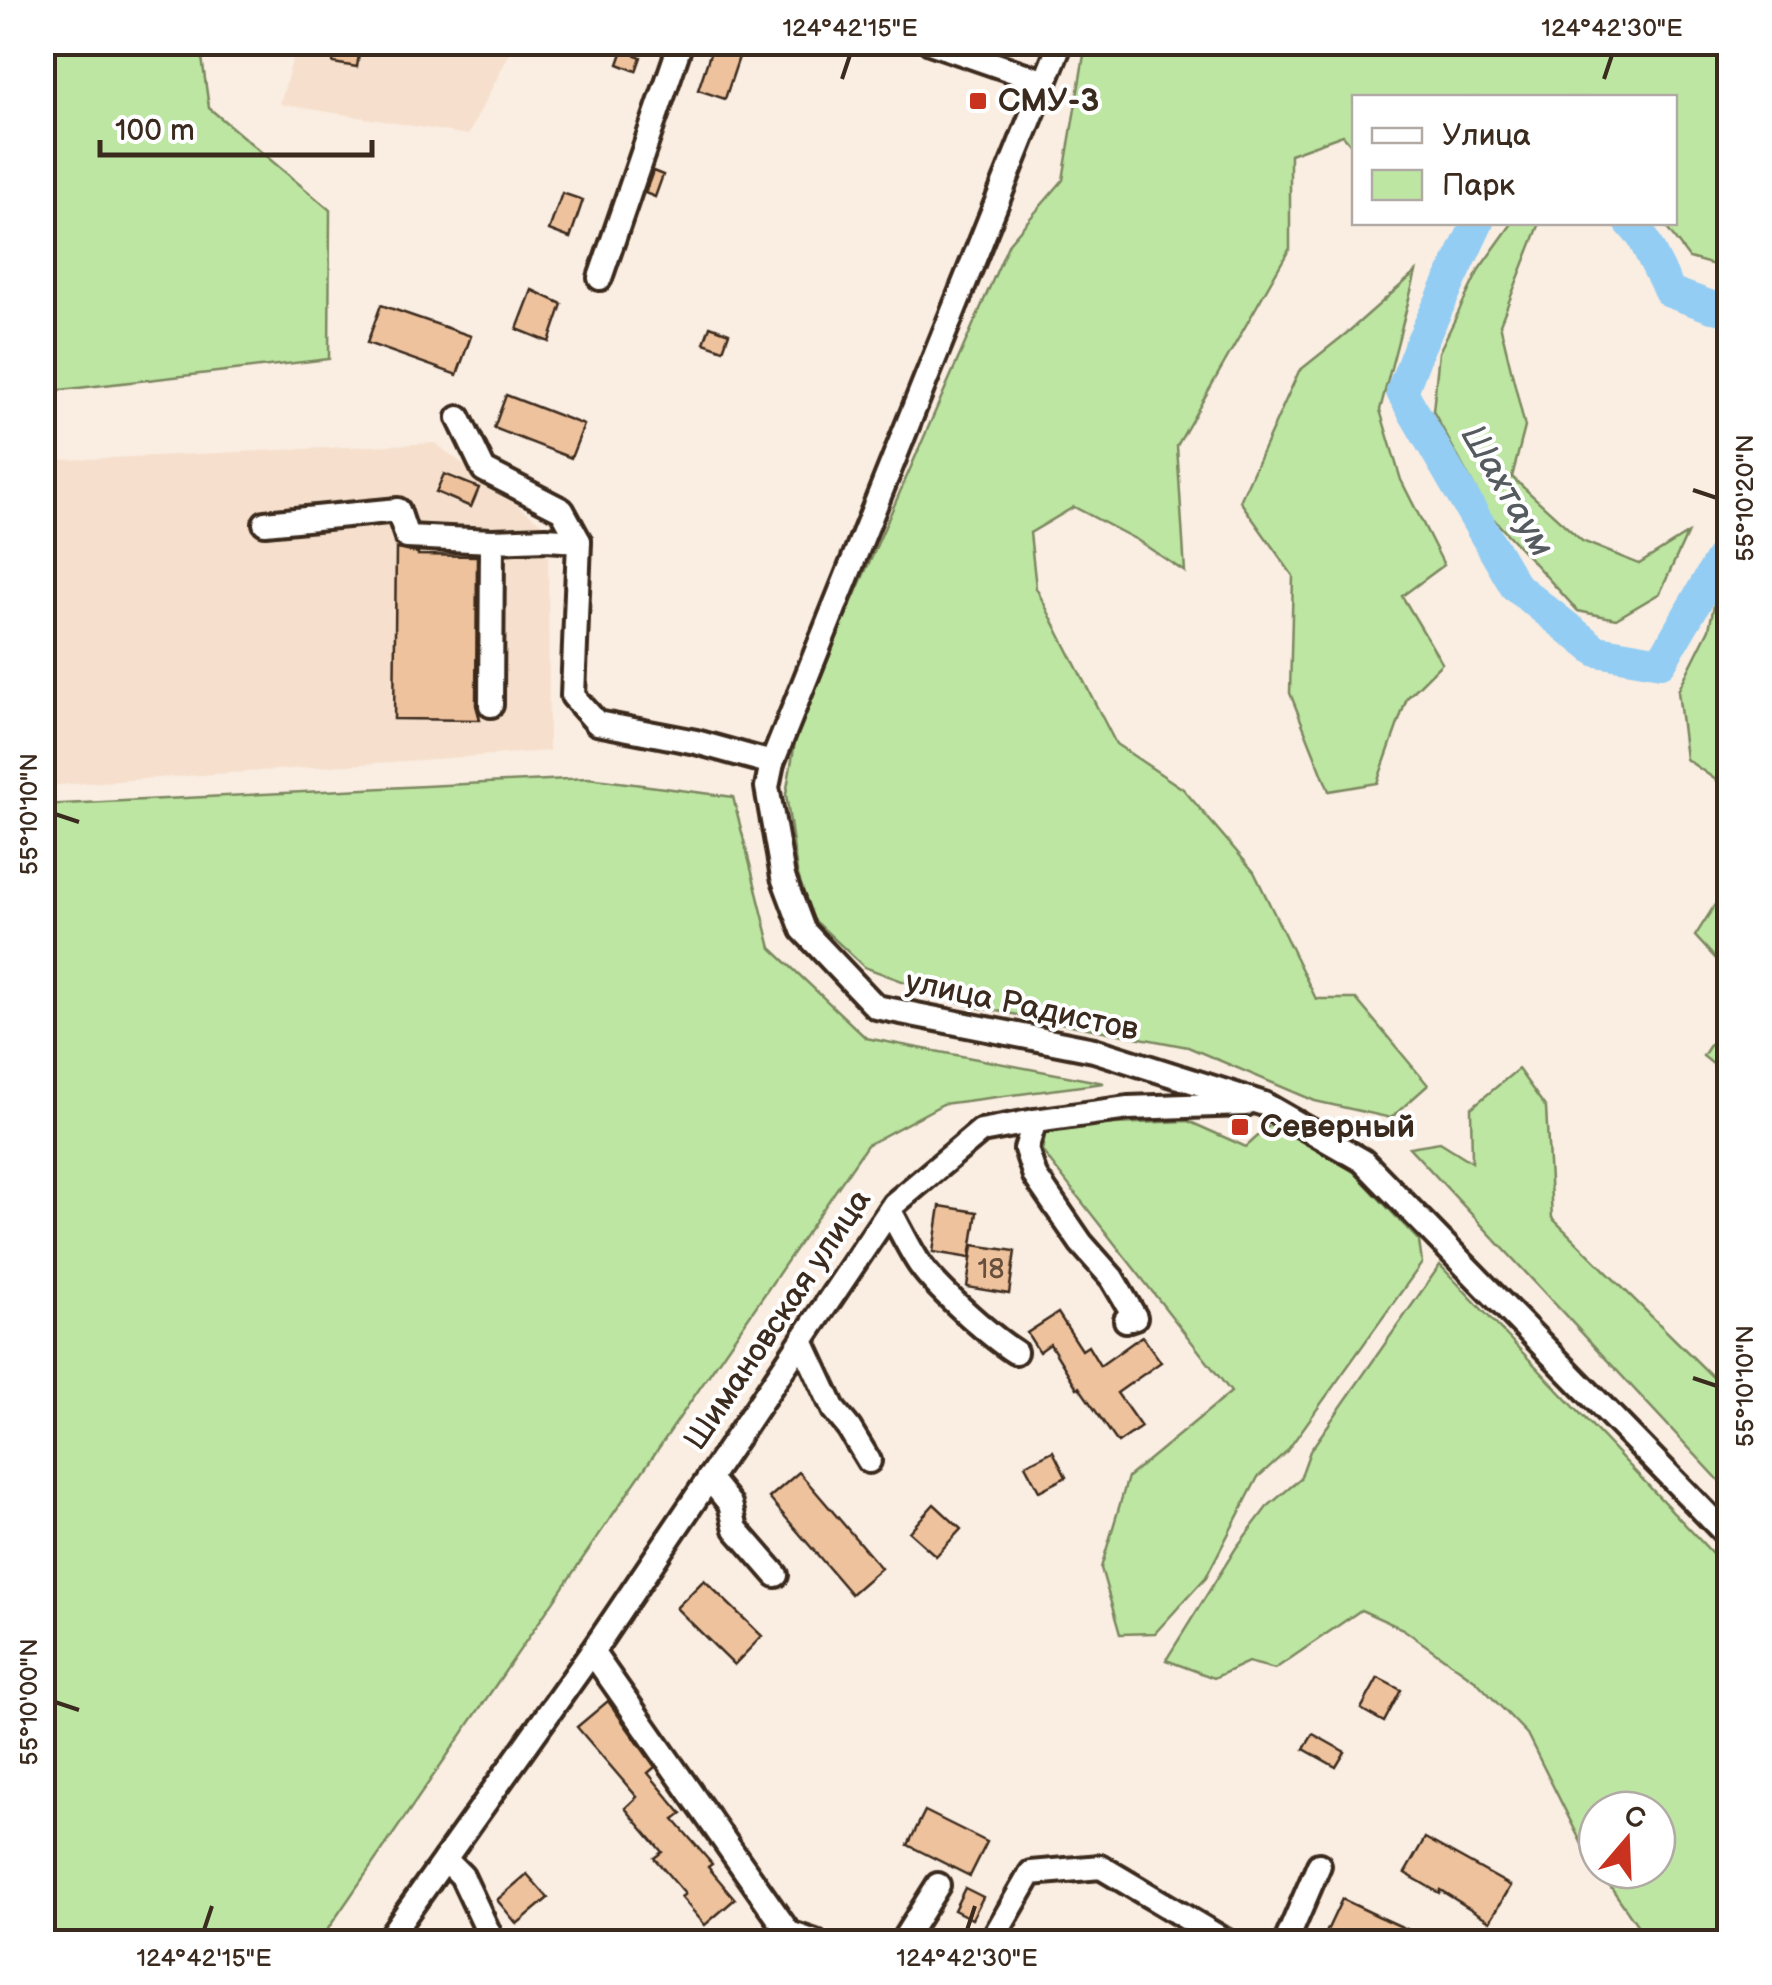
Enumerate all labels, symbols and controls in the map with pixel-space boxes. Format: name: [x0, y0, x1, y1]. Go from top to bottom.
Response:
text: 124°42'15"E: [782, 13, 918, 44]
text: 124°42'30"E: [1541, 13, 1683, 44]
place label: СМУ-3: [998, 82, 1099, 121]
marker: СМУ-3: [967, 90, 989, 112]
scale bar: [100, 95, 372, 157]
legend: [1352, 95, 1677, 225]
text: 100 m: [115, 113, 195, 149]
text: Улица: [1442, 118, 1531, 154]
text: Парк: [1442, 168, 1515, 204]
water label: Шахтаум: [1451, 417, 1563, 565]
text: 55°10'20"N: [1730, 434, 1761, 562]
text: 55°10'10"N: [14, 753, 45, 875]
street label: улица Радистов: [902, 962, 1142, 1050]
place label: Северный: [1260, 1108, 1415, 1147]
marker: Северный: [1229, 1116, 1251, 1138]
street label: Шимановская улица: [676, 1182, 880, 1458]
house number: 18: [977, 1253, 1005, 1286]
text: 55°10'10"N: [1730, 1325, 1761, 1447]
text: 55°10'00"N: [14, 1638, 45, 1766]
north arrow: [1577, 1790, 1677, 1890]
text: С: [1620, 1799, 1650, 1837]
text: 124°42'15"E: [136, 1943, 272, 1974]
text: 124°42'30"E: [896, 1943, 1038, 1974]

